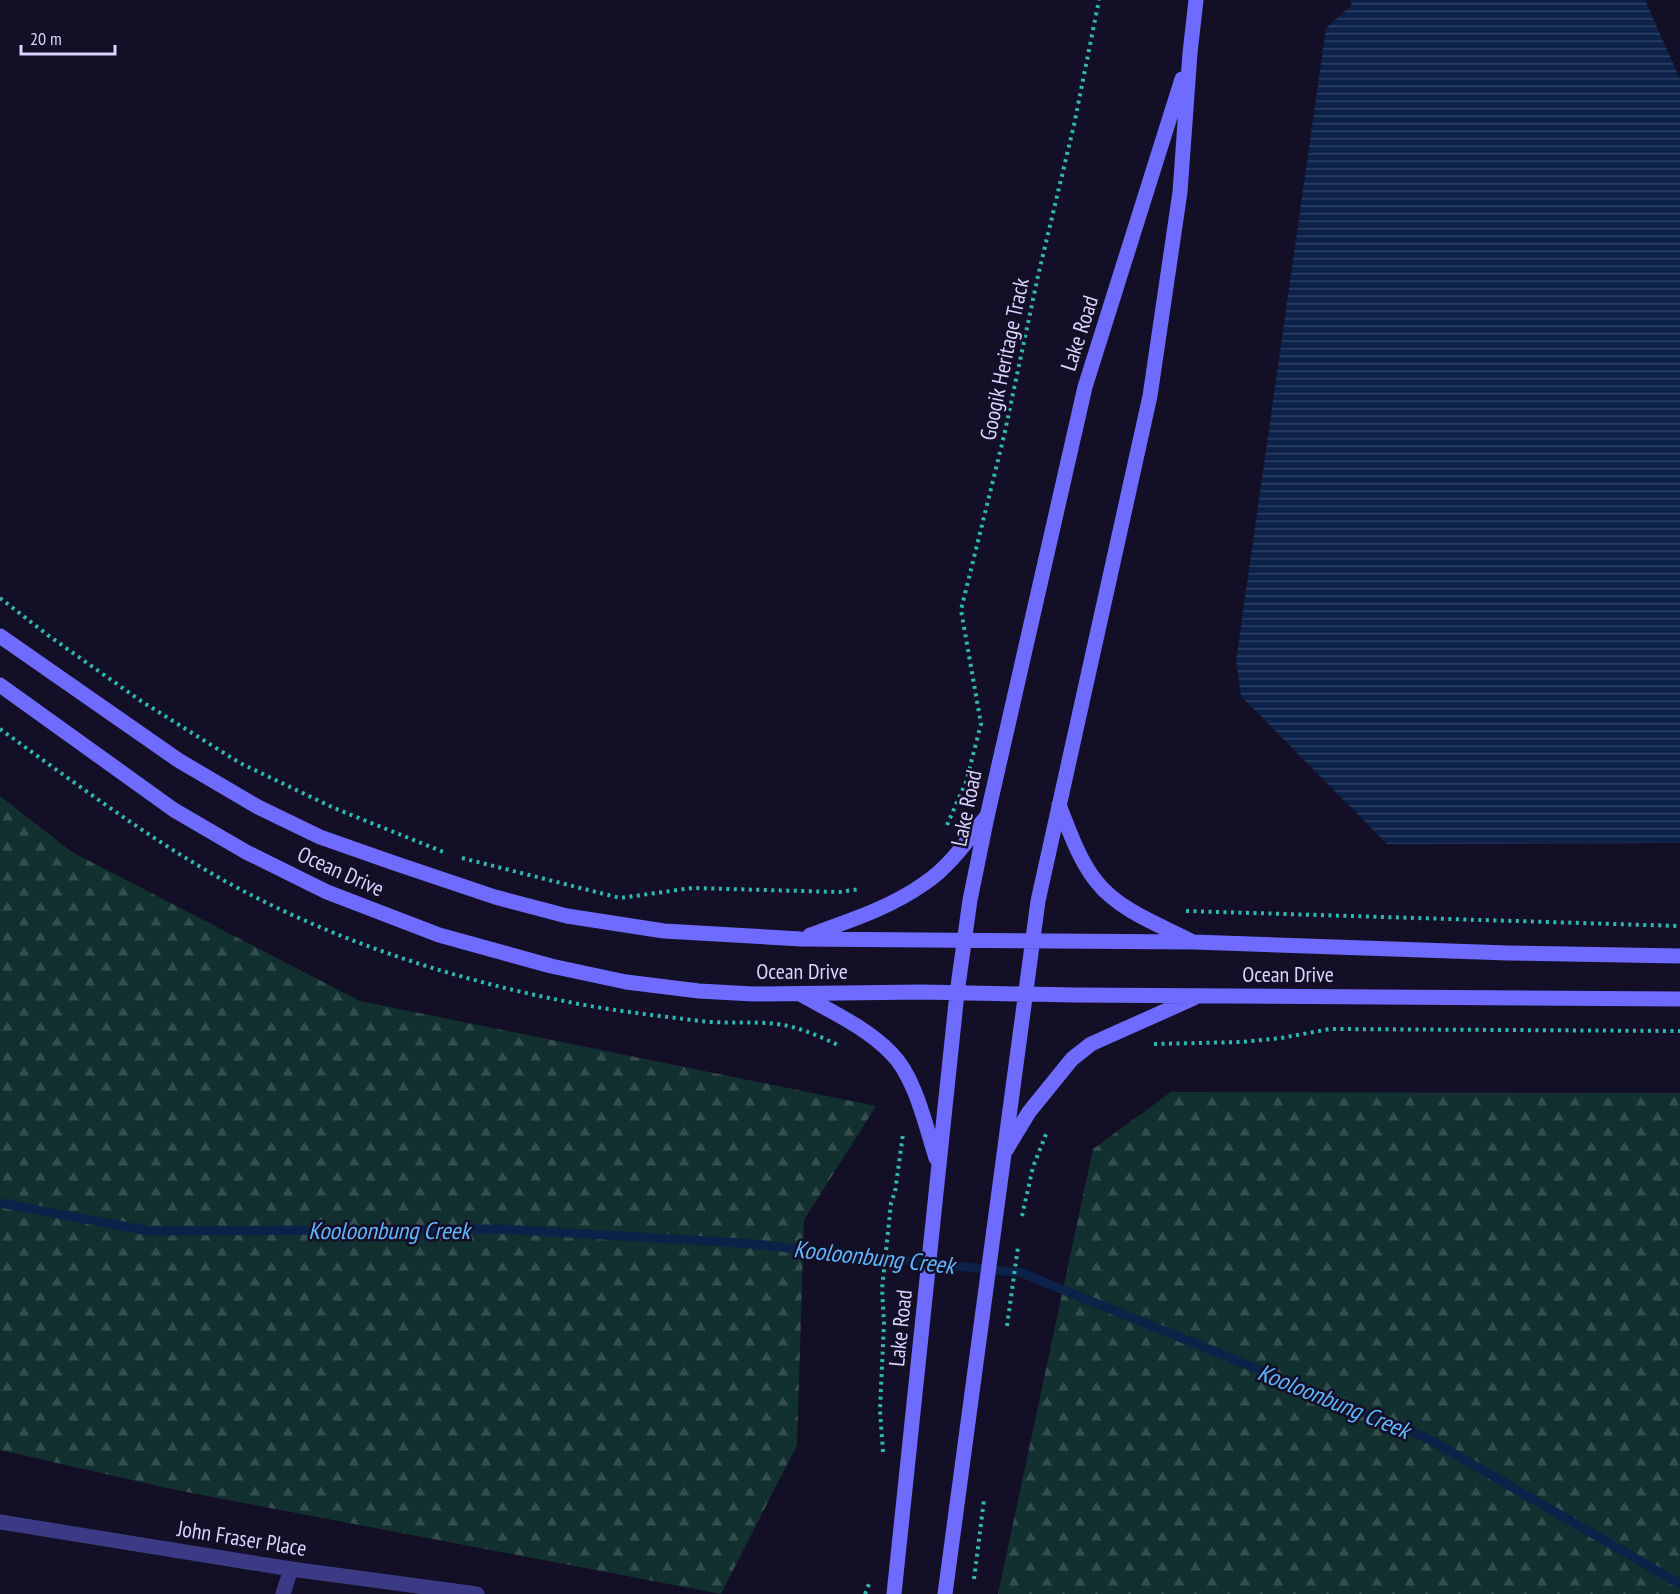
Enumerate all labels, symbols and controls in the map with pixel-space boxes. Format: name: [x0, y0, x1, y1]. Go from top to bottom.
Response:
scale bar: [21, 18, 116, 56]
text: 20 m: [30, 27, 62, 50]
street label: Googik Heritage Track: [973, 275, 1035, 443]
street label: Lake Road: [1054, 292, 1104, 374]
street label: Lake Road: [944, 767, 988, 849]
street label: Ocean Drive: [293, 840, 389, 902]
street label: Ocean Drive: [756, 957, 848, 985]
street label: Ocean Drive: [1242, 960, 1334, 988]
water label: Kooloonbung Creek: [308, 1215, 472, 1246]
water label: Kooloonbung Creek: [792, 1233, 959, 1281]
street label: Lake Road: [882, 1288, 918, 1368]
water label: Kooloonbung Creek: [1253, 1356, 1417, 1447]
street label: John Fraser Place: [174, 1514, 309, 1562]

